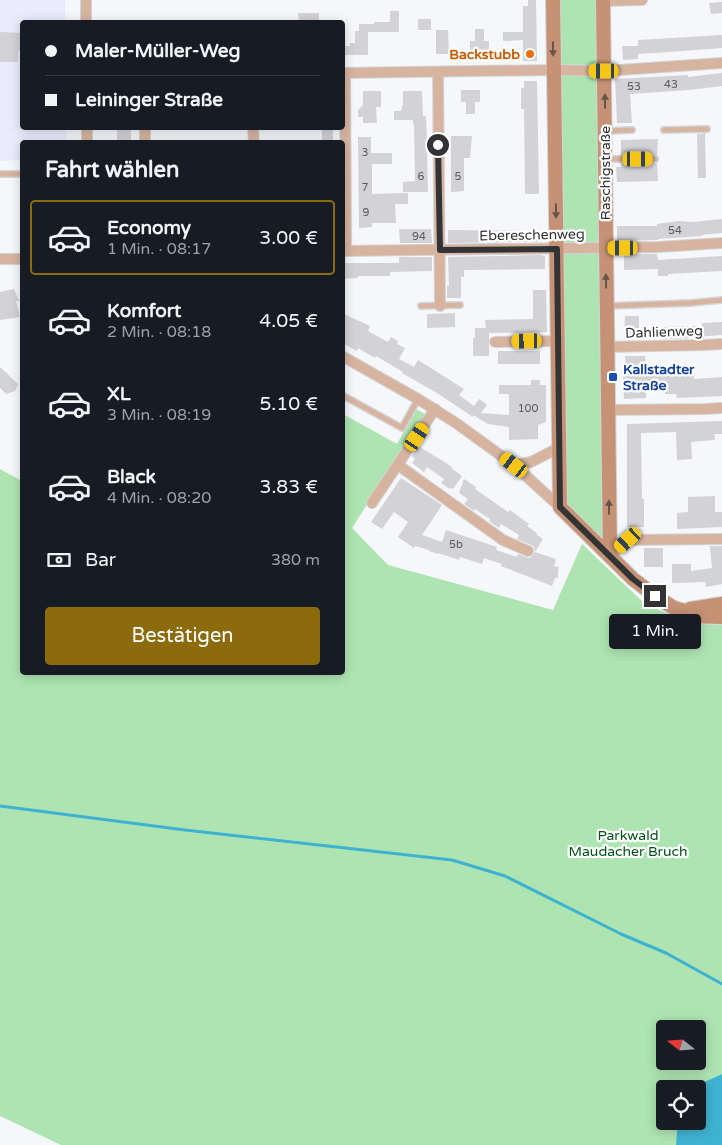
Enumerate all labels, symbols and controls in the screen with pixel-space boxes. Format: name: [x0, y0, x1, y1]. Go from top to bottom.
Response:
text: Maler-Müller-Weg: [75, 40, 241, 62]
one-way arrow: [549, 41, 557, 57]
place label: Backstubb: [449, 46, 520, 63]
marker: Backstubb: [524, 48, 536, 60]
car: [589, 64, 619, 79]
house number: 43: [664, 78, 678, 91]
house number: 53: [627, 80, 641, 93]
text: Leininger Straße: [75, 89, 223, 111]
one-way arrow: [601, 93, 609, 109]
street label: Raschigstraße: [597, 126, 614, 220]
route start: [427, 134, 449, 156]
house number: 3: [362, 146, 369, 159]
car: [623, 152, 653, 167]
text: Fahrt wählen: [45, 157, 179, 183]
house number: 6: [418, 170, 425, 183]
house number: 5: [455, 170, 462, 183]
house number: 7: [362, 181, 369, 194]
one-way arrow: [553, 203, 561, 219]
house number: 9: [363, 206, 370, 219]
icon: car: [47, 215, 92, 260]
text: Economy: [107, 217, 191, 239]
house number: 54: [668, 224, 682, 237]
street label: Ebereschenweg: [479, 226, 585, 244]
text: 3.00 €: [259, 227, 318, 249]
house number: 94: [412, 230, 426, 243]
text: 1 Min. · 08:17: [107, 239, 211, 259]
car: [608, 241, 638, 256]
one-way arrow: [602, 273, 610, 289]
icon: car: [47, 298, 92, 343]
text: Komfort: [107, 300, 181, 322]
text: 4.05 €: [259, 310, 318, 332]
text: 2 Min. · 08:18: [107, 322, 211, 342]
street label: Dahlienweg: [625, 322, 703, 342]
car: [511, 333, 542, 349]
place label: Kallstadter Straße: [623, 361, 695, 394]
marker: Kallstadter Straße: [607, 371, 619, 383]
icon: car: [47, 381, 92, 426]
text: XL: [107, 383, 131, 405]
text: 5.10 €: [260, 393, 318, 415]
house number: 100: [518, 402, 538, 415]
text: 3 Min. · 08:19: [107, 405, 211, 425]
car: [402, 420, 431, 454]
car: [497, 450, 530, 480]
icon: car: [47, 464, 92, 509]
text: Black: [107, 466, 156, 488]
text: 3.83 €: [259, 476, 318, 498]
text: 4 Min. · 08:20: [107, 488, 211, 508]
one-way arrow: [605, 499, 613, 515]
car: [611, 524, 644, 556]
house number: 5b: [449, 538, 463, 551]
icon: cash: [45, 546, 73, 574]
text: Bar: [85, 549, 116, 571]
text: 380 m: [271, 550, 320, 570]
route end: [644, 585, 666, 607]
button: Bestätigen: [45, 607, 320, 665]
callout: 1 Min.: [609, 614, 701, 648]
text: 1 Min.: [631, 621, 679, 641]
park label: Parkwald Maudacher Bruch: [569, 827, 687, 860]
north arrow: [656, 1020, 706, 1070]
map controls: [656, 1020, 706, 1130]
button: locate: [656, 1080, 706, 1130]

